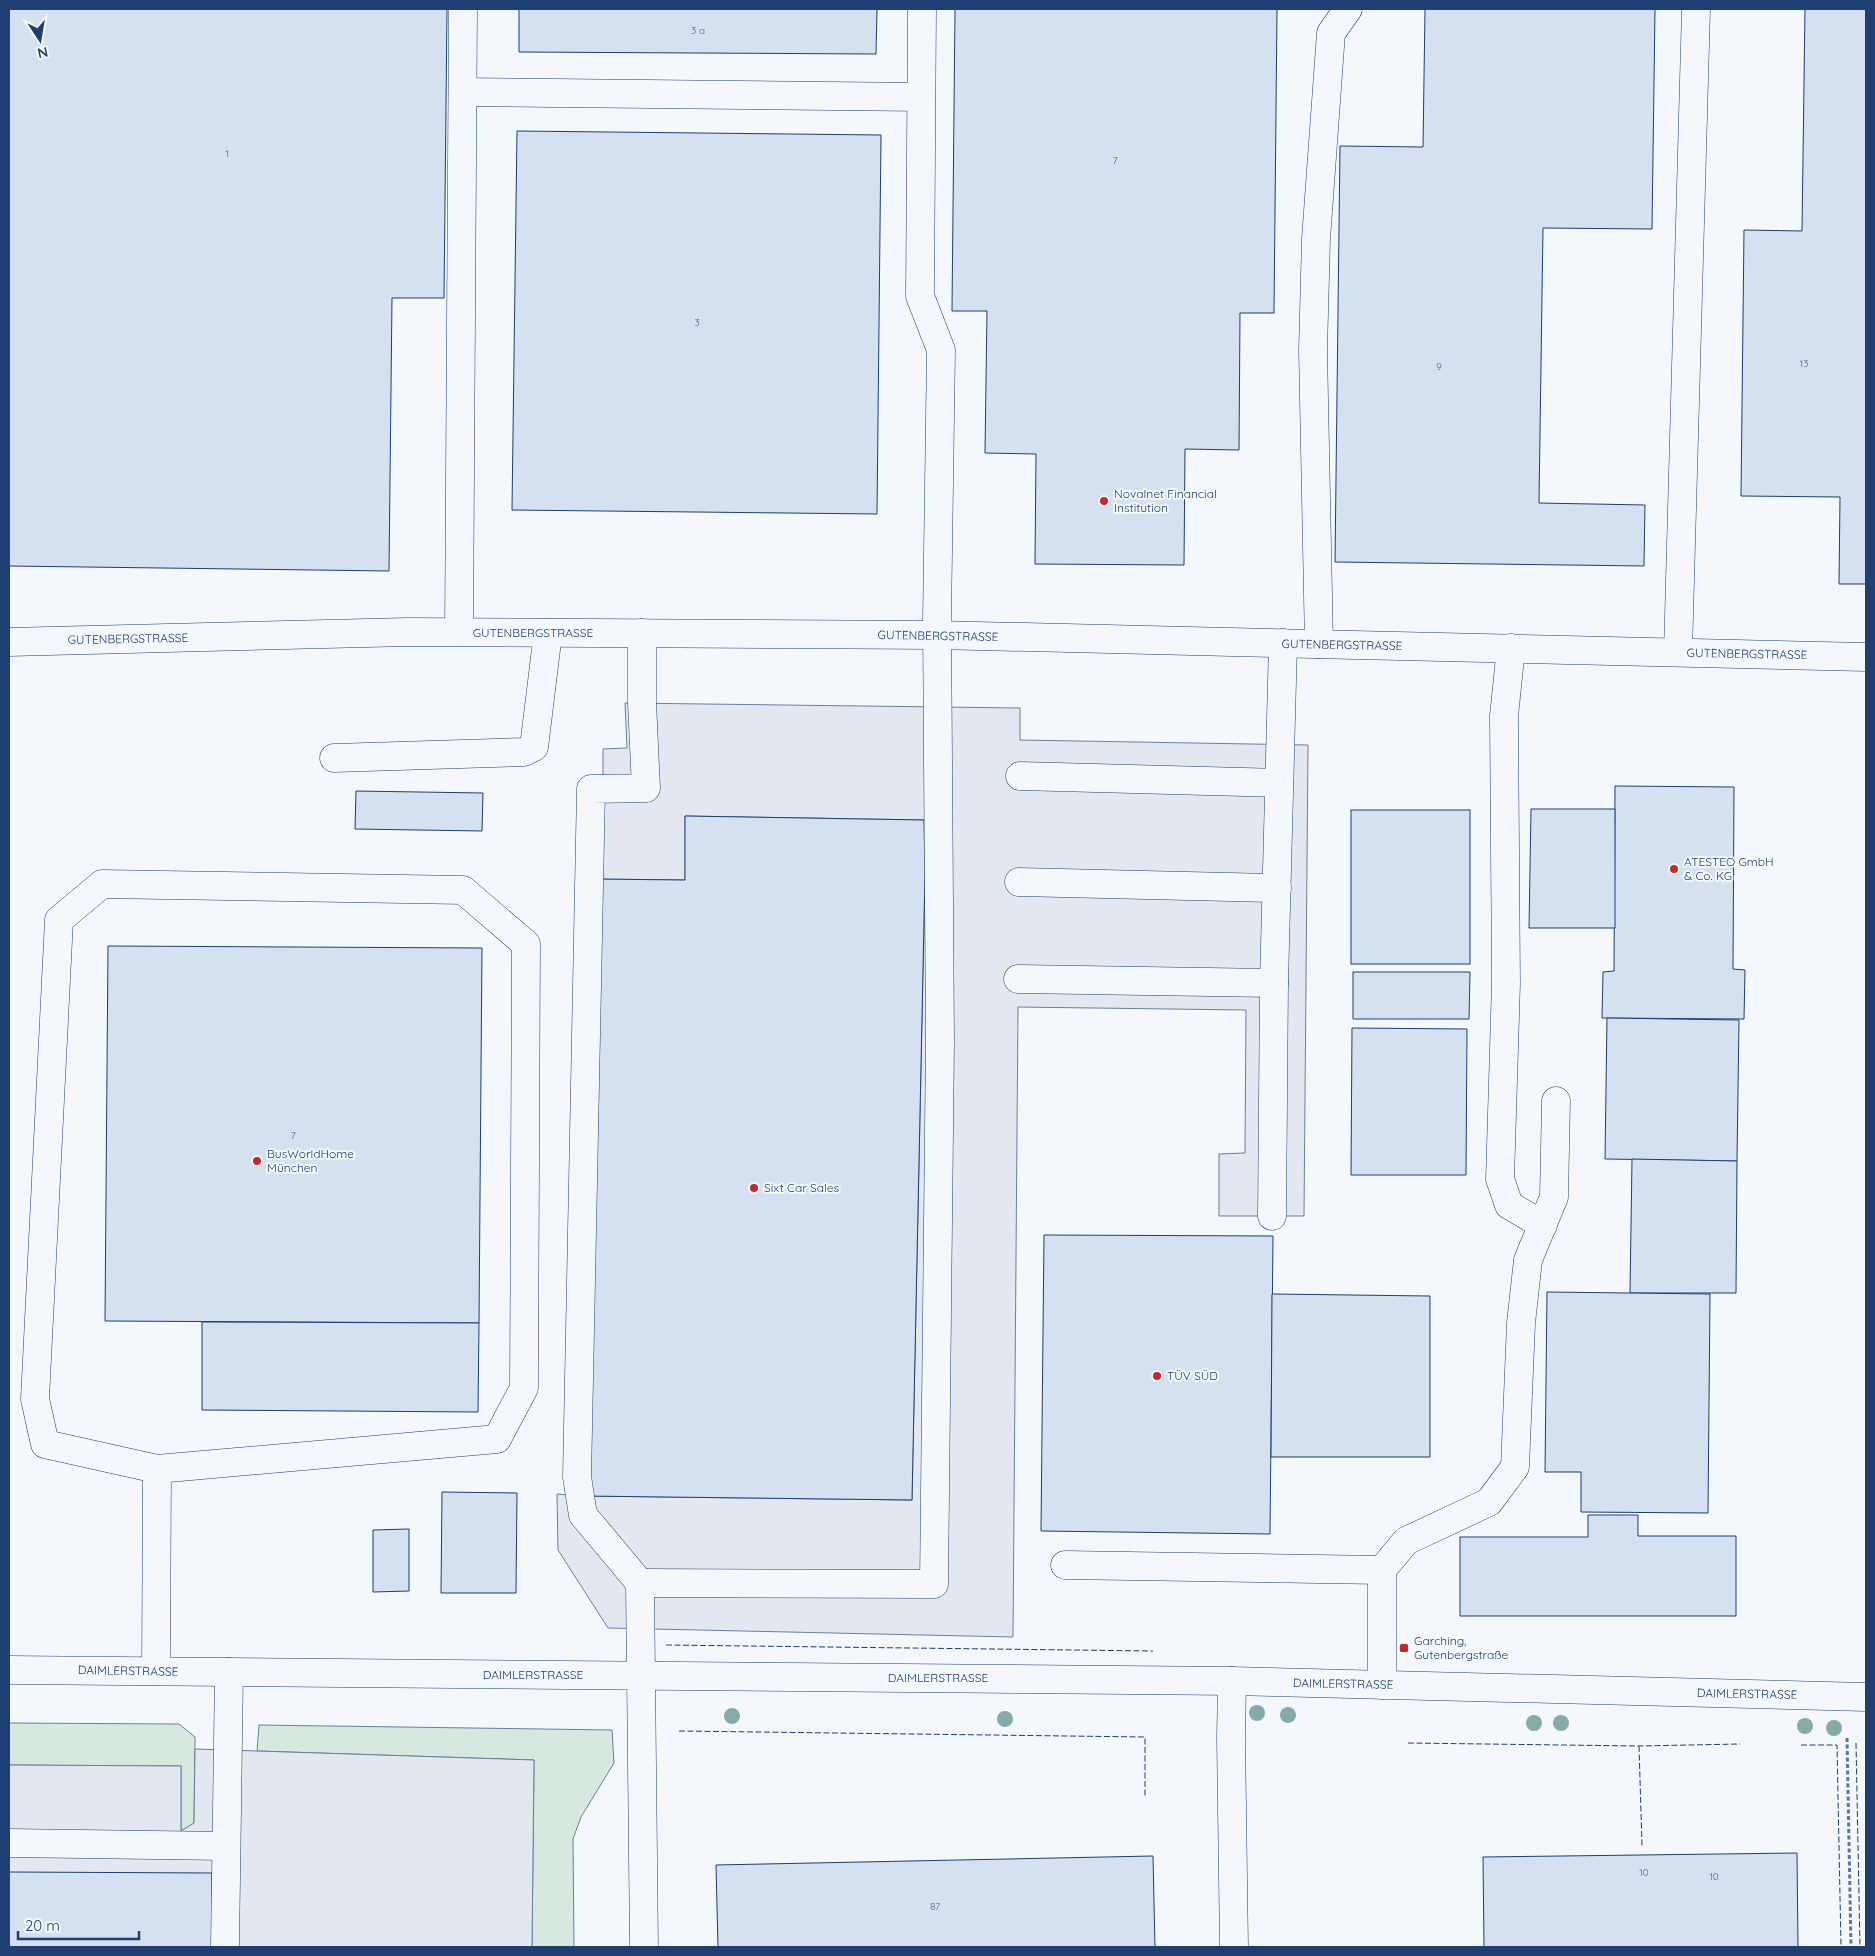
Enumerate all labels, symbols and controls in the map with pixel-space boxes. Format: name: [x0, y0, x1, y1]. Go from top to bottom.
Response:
north arrow: [15, 15, 65, 65]
house number: 3 a: [691, 24, 705, 37]
text: N: [36, 43, 50, 63]
house number: 1: [225, 147, 229, 160]
house number: 7: [1112, 154, 1118, 167]
house number: 3: [694, 316, 700, 329]
house number: 13: [1800, 357, 1808, 370]
house number: 9: [1436, 360, 1442, 373]
place label: Novalnet Financial Institution: [1114, 486, 1217, 515]
marker: Novalnet Financial Institution: [1098, 495, 1110, 507]
street label: GUTENBERGSTRASSE: [473, 625, 594, 640]
street label: GUTENBERGSTRASSE: [878, 627, 999, 644]
street label: GUTENBERGSTRASSE: [68, 630, 189, 647]
street label: GUTENBERGSTRASSE: [1282, 636, 1403, 653]
street label: GUTENBERGSTRASSE: [1687, 645, 1808, 662]
place label: ATESTEO GmbH & Co. KG: [1684, 854, 1774, 883]
marker: ATESTEO GmbH & Co. KG: [1668, 863, 1680, 875]
house number: 7: [290, 1129, 296, 1142]
place label: BusWorldHome München: [267, 1146, 354, 1175]
marker: BusWorldHome München: [251, 1155, 263, 1167]
place label: Sixt Car Sales: [764, 1180, 840, 1195]
marker: Sixt Car Sales: [748, 1182, 760, 1194]
place label: TÜV SÜD: [1167, 1368, 1218, 1383]
marker: TÜV SÜD: [1151, 1370, 1163, 1382]
place label: Garching, Gutenbergstraße: [1414, 1633, 1508, 1662]
marker: Garching, Gutenbergstraße: [1398, 1642, 1410, 1654]
street label: DAIMLERSTRASSE: [78, 1662, 179, 1679]
street label: DAIMLERSTRASSE: [483, 1667, 583, 1682]
street label: DAIMLERSTRASSE: [888, 1670, 988, 1685]
street label: DAIMLERSTRASSE: [1293, 1675, 1394, 1692]
street label: DAIMLERSTRASSE: [1697, 1685, 1798, 1702]
house number: 10: [1639, 1866, 1649, 1879]
house number: 10: [1709, 1870, 1719, 1883]
house number: 87: [930, 1900, 940, 1913]
scale bar: [18, 1908, 139, 1940]
text: 20 m: [25, 1916, 60, 1935]

